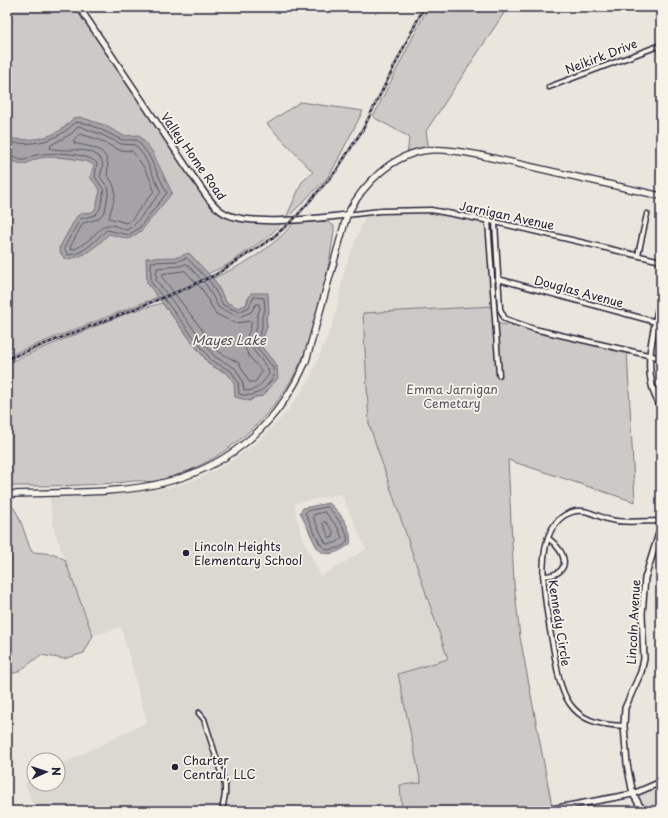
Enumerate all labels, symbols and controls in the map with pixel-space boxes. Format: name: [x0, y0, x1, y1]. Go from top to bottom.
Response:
street label: Neikirk Drive: [562, 34, 640, 78]
street label: Valley Home Road: [157, 109, 231, 203]
street label: Jarnigan Avenue: [458, 196, 557, 234]
street label: Douglas Avenue: [532, 270, 626, 312]
water label: Mayes Lake: [192, 330, 267, 349]
park label: Emma Jarnigan Cemetary: [406, 380, 498, 412]
place label: Lincoln Heights Elementary School: [194, 537, 302, 569]
marker: Lincoln Heights Elementary School: [181, 548, 191, 558]
street label: Kennedy Circle: [544, 578, 576, 668]
street label: Lincoln Avenue: [622, 579, 644, 665]
place label: Charter Central, LLC: [183, 751, 256, 783]
north arrow: [26, 752, 66, 792]
marker: Charter Central, LLC: [170, 762, 180, 772]
text: N: [48, 767, 65, 777]

